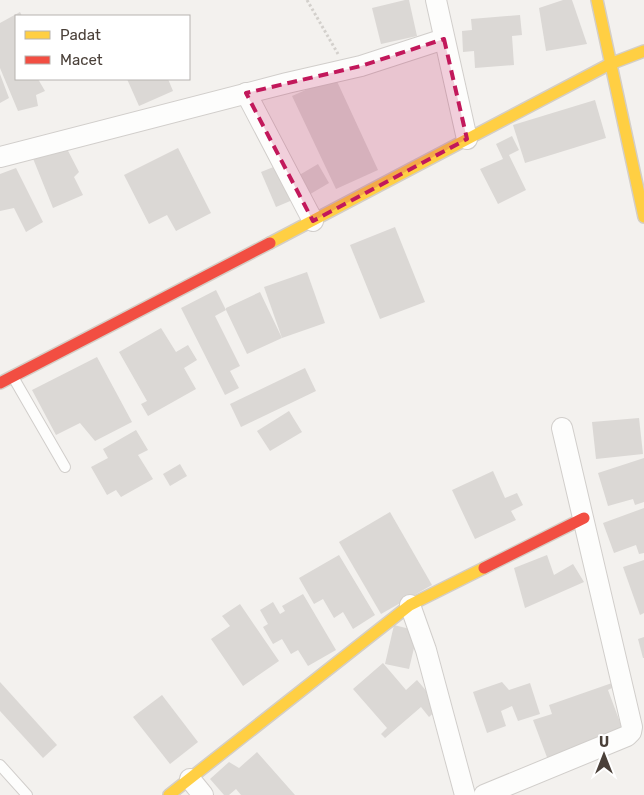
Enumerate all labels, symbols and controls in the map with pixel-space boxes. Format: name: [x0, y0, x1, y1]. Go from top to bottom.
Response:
legend: [15, 15, 190, 80]
text: Padat: [60, 26, 101, 44]
text: Macet: [60, 51, 103, 69]
north arrow: [579, 730, 629, 780]
text: U: [599, 734, 609, 751]

